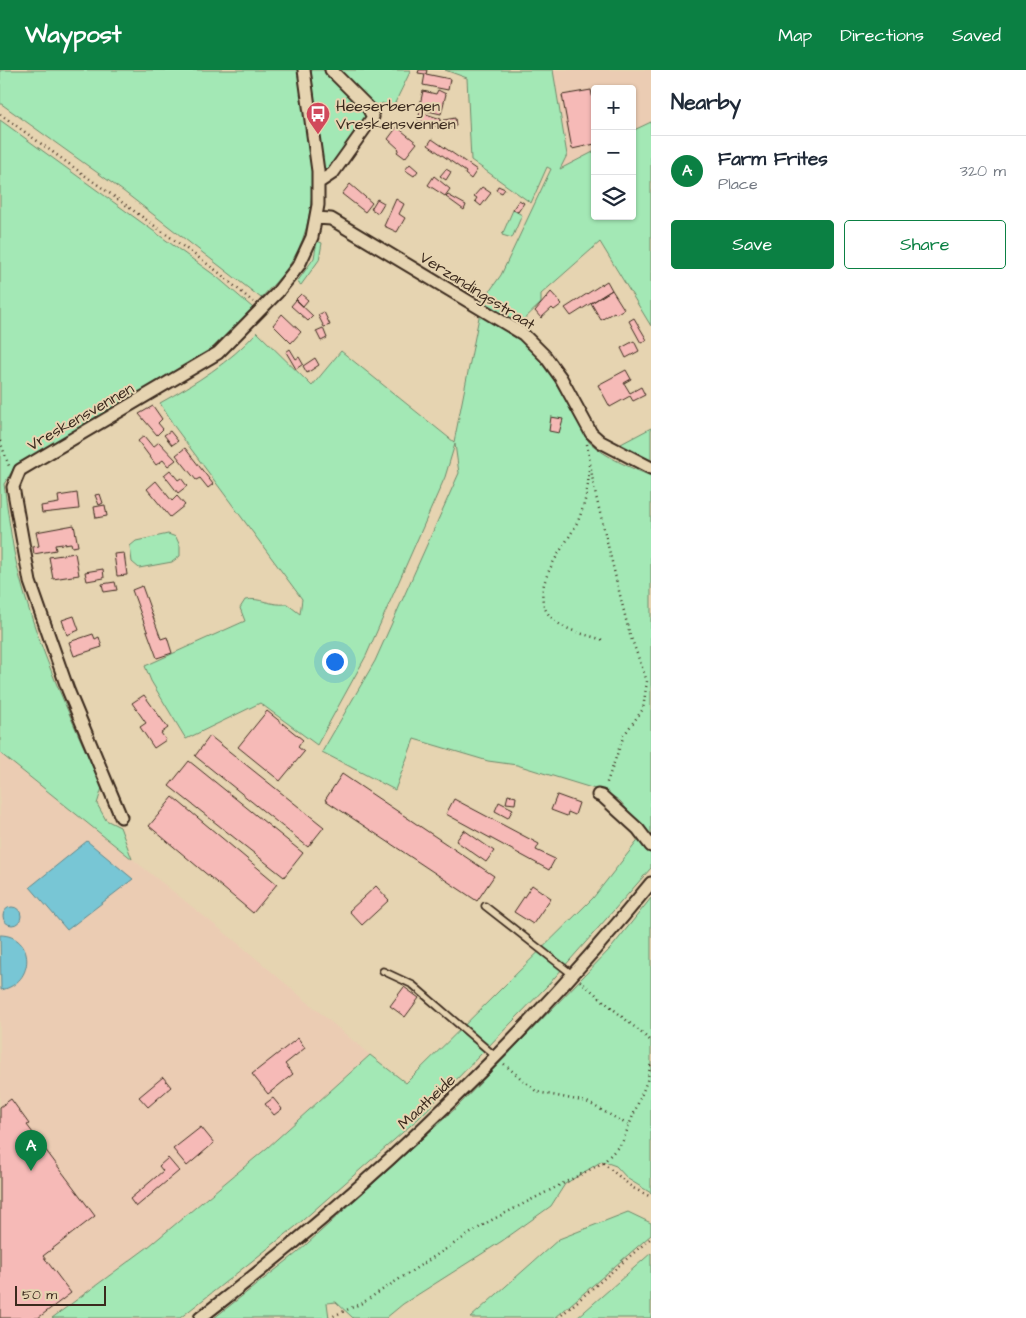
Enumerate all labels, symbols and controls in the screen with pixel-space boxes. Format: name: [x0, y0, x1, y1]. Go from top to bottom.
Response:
text: Waypost: [25, 18, 122, 52]
text: Map: [778, 23, 812, 48]
text: Directions: [840, 23, 924, 48]
text: Saved: [952, 23, 1001, 48]
map controls: [591, 85, 636, 220]
button: +: [591, 85, 636, 130]
text: Nearby: [671, 88, 741, 117]
place label: Heeserbergen Vreskensvennen: [336, 95, 456, 135]
bus stop icon: Heeserbergen Vreskensvennen: [305, 101, 331, 135]
button: −: [591, 130, 636, 175]
text: Farm Frites: [718, 146, 828, 173]
text: A: [682, 160, 692, 182]
text: 320 m: [960, 160, 1006, 182]
text: Place: [718, 173, 758, 195]
button: layers: [591, 175, 636, 220]
button: Save: [671, 220, 834, 269]
button: Share: [844, 220, 1006, 269]
street label: Verzandingsstraat: [415, 246, 540, 336]
street label: Vreskensvennen: [23, 377, 138, 456]
your location: [322, 649, 348, 675]
street label: Maatheide: [393, 1069, 461, 1134]
pin: A: [15, 1130, 47, 1171]
scale bar: [15, 1283, 106, 1306]
text: 50 m: [22, 1285, 57, 1305]

